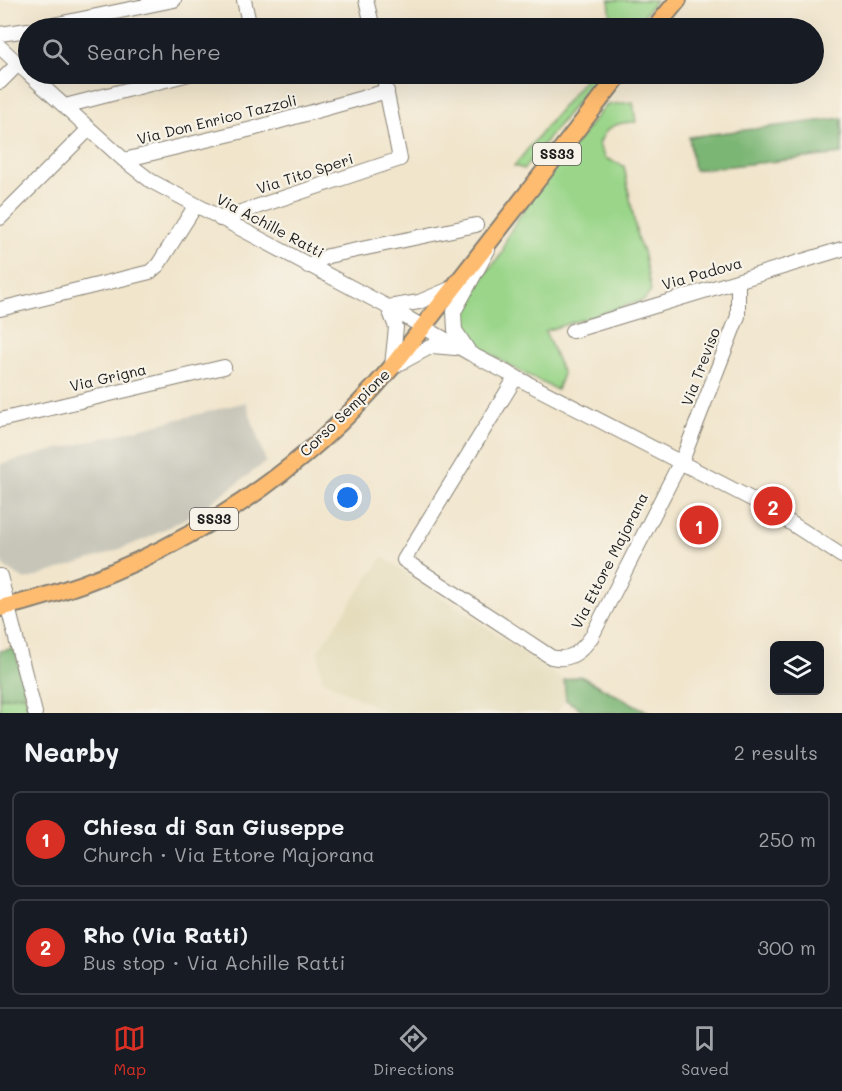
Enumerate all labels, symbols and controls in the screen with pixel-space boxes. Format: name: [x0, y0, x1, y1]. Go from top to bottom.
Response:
search box: [18, 18, 824, 84]
icon: search: [39, 35, 72, 68]
text: Search here: [87, 37, 221, 66]
street label: Via Don Enrico Tazzoli: [135, 90, 299, 149]
road number: SS33: [533, 143, 581, 165]
street label: Via Tito Speri: [254, 148, 356, 198]
street label: Via Achille Ratti: [213, 188, 328, 262]
street label: Via Padova: [659, 252, 744, 294]
street label: Via Treviso: [676, 325, 724, 409]
street label: Via Grigna: [68, 359, 148, 396]
street label: Corso Sempione: [295, 364, 394, 461]
your location: [333, 483, 362, 512]
pin: 2: [754, 484, 792, 528]
street label: Via Ettore Majorana: [566, 489, 652, 632]
pin: 1: [680, 502, 718, 548]
road number: SS33: [190, 508, 238, 530]
map controls: [770, 641, 824, 695]
button: layers: [770, 641, 824, 695]
text: Nearby: [24, 735, 119, 769]
text: 2 results: [734, 739, 818, 765]
text: Chiesa di San Giuseppe: [83, 812, 344, 841]
text: 1: [41, 826, 50, 852]
text: 250 m: [759, 826, 816, 852]
text: Church · Via Ettore Majorana: [83, 841, 375, 867]
text: Rho (Via Ratti): [83, 920, 248, 949]
text: 2: [40, 934, 51, 960]
text: 300 m: [757, 934, 816, 960]
text: Bus stop · Via Achille Ratti: [83, 949, 345, 975]
tab: Map: [113, 1022, 146, 1079]
tab: Directions: [373, 1022, 454, 1079]
tab: Saved: [681, 1022, 729, 1079]

